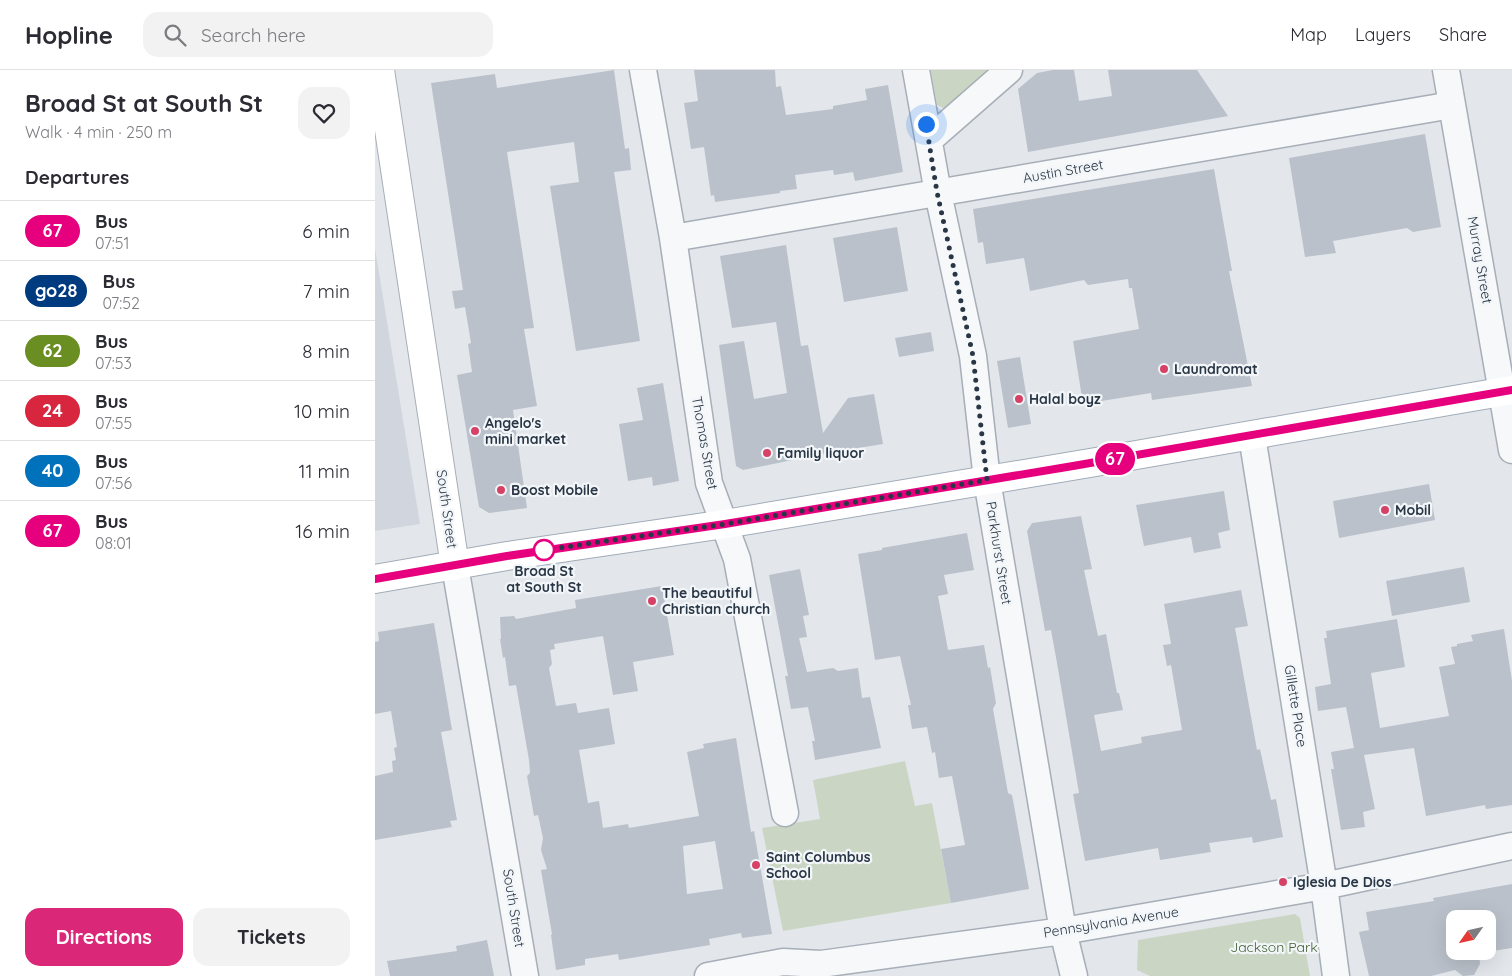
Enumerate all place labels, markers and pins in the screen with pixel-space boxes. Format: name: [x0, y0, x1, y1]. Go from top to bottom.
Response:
place label: Laundromat: [1174, 360, 1258, 378]
marker: Laundromat: [1158, 363, 1170, 375]
place label: Halal boyz: [1029, 390, 1101, 408]
marker: Halal boyz: [1013, 393, 1025, 405]
place label: Angelo's mini market: [485, 414, 566, 448]
marker: Angelo's mini market: [469, 425, 481, 437]
place label: Family liquor: [777, 444, 864, 462]
marker: Family liquor: [761, 447, 773, 459]
place label: Boost Mobile: [511, 481, 598, 499]
marker: Boost Mobile: [495, 484, 507, 496]
place label: Mobil: [1395, 501, 1431, 519]
marker: Mobil: [1379, 504, 1391, 516]
marker: Broad St at South St: [533, 539, 555, 561]
place label: Broad St at South St: [506, 562, 582, 596]
place label: The beautiful Christian church: [662, 584, 770, 618]
marker: The beautiful Christian church: [646, 595, 658, 607]
place label: Saint Columbus School: [766, 848, 871, 882]
marker: Saint Columbus School: [750, 859, 762, 871]
place label: Iglesia De Dios: [1293, 873, 1392, 891]
marker: Iglesia De Dios: [1277, 876, 1289, 888]

